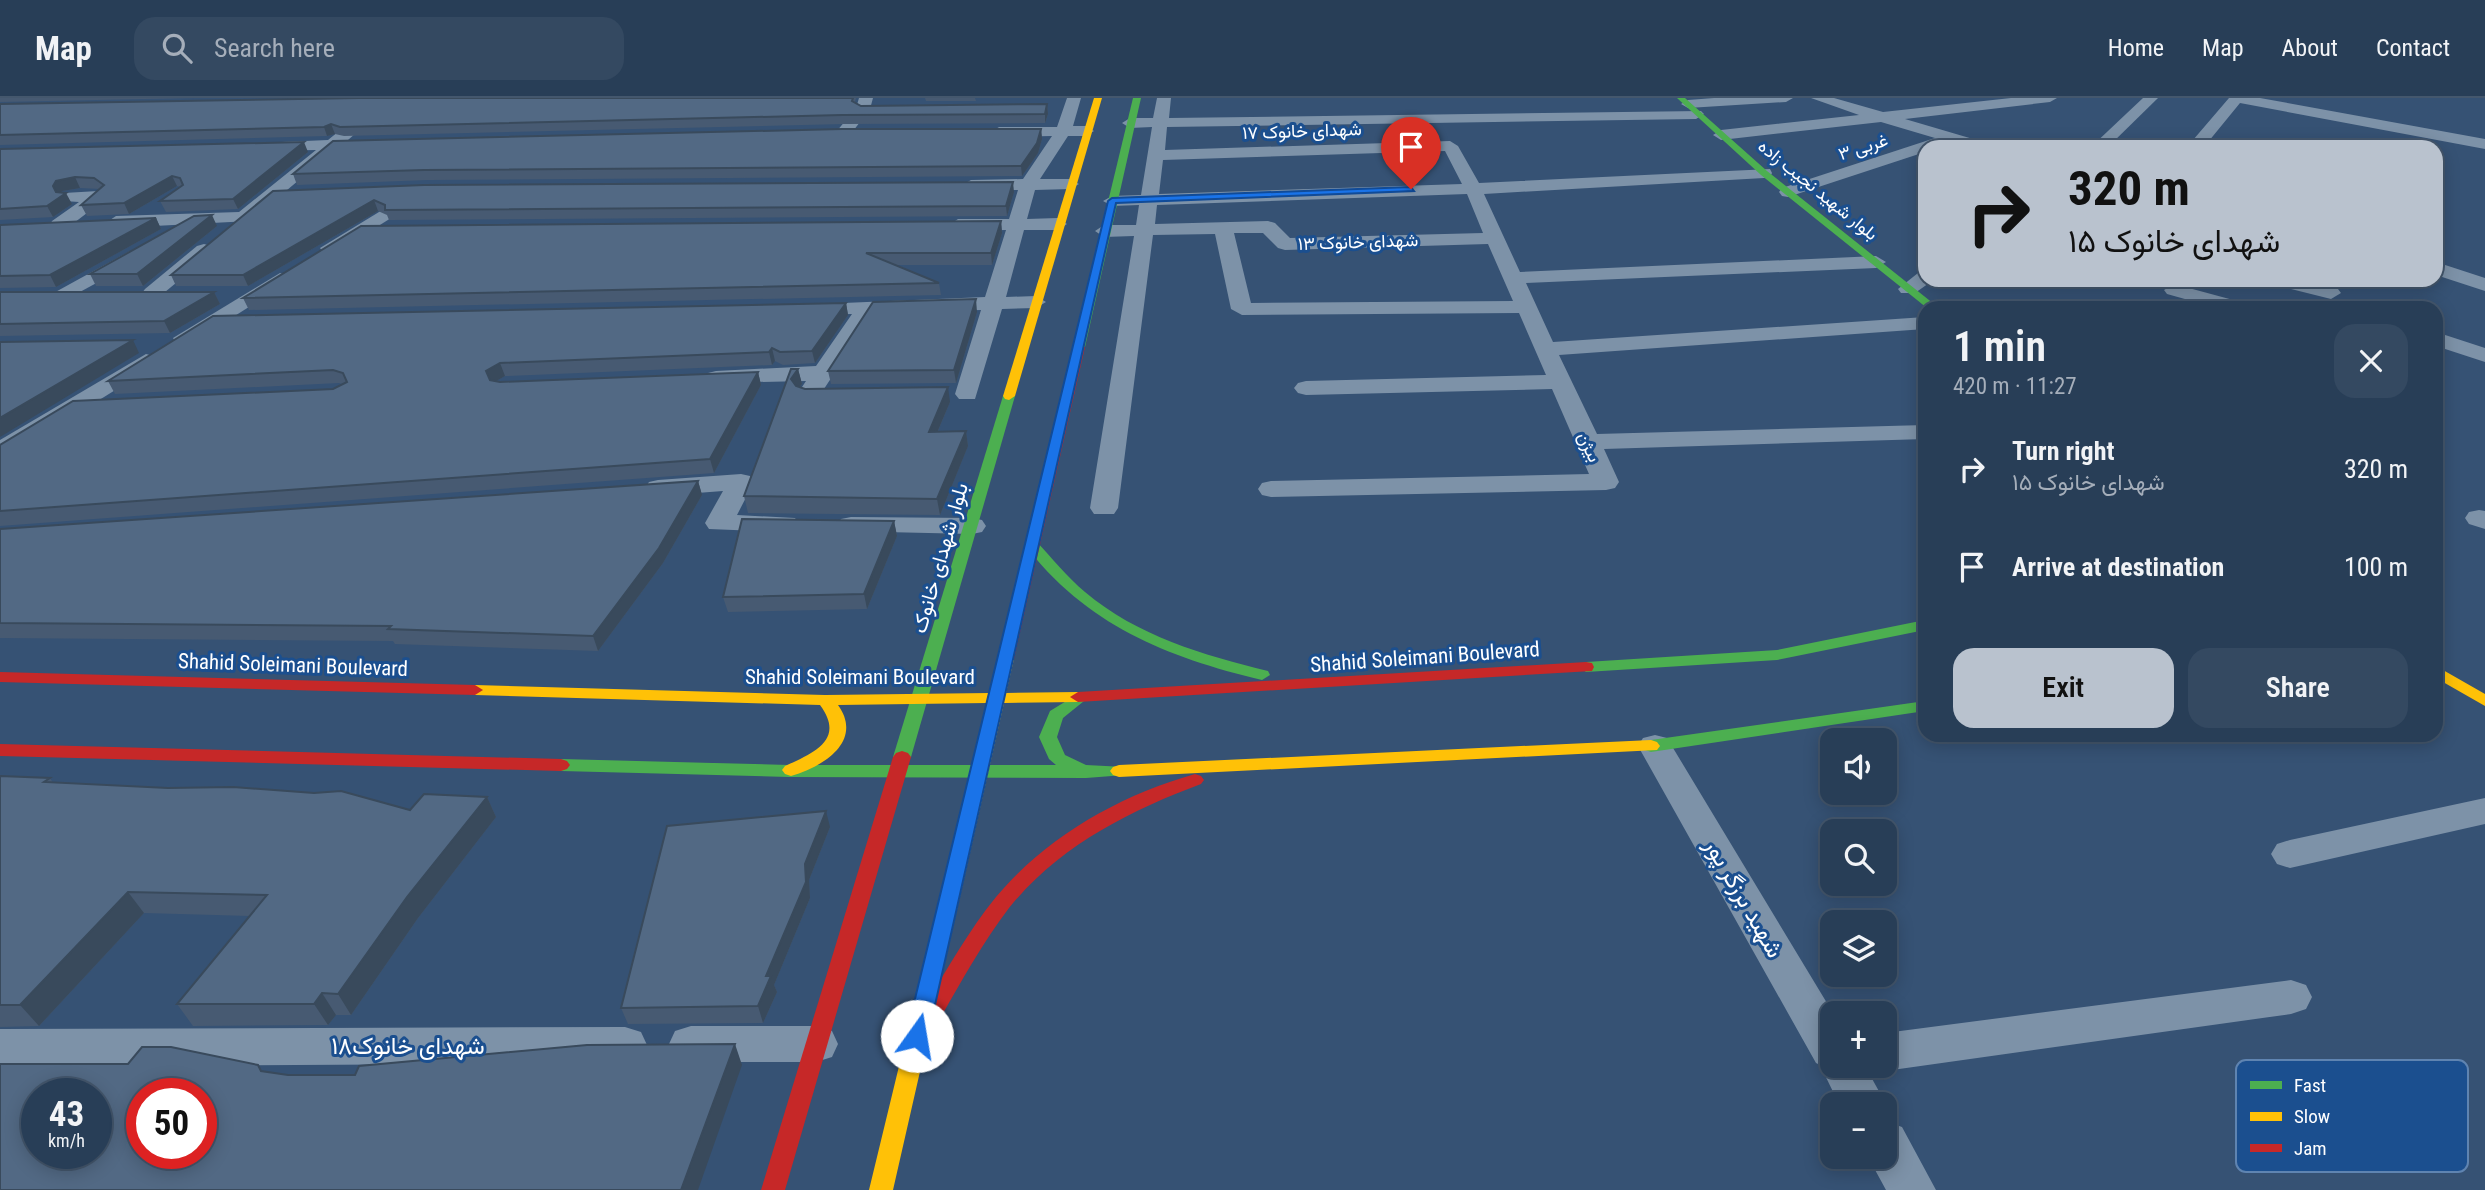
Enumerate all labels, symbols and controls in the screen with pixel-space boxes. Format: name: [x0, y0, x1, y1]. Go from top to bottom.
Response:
search box: [134, 17, 624, 80]
text: Map: [35, 29, 92, 68]
icon: search: [158, 29, 196, 67]
text: Search here: [214, 33, 335, 63]
text: Home: [2108, 34, 2164, 62]
text: Map: [2202, 34, 2244, 62]
text: About: [2282, 34, 2338, 62]
text: Contact: [2376, 34, 2450, 62]
pin: [1381, 117, 1441, 189]
street label: شهدای خانوک ۱۷: [1242, 118, 1362, 144]
icon: arrive: [1392, 128, 1430, 166]
street label: غربی ۳: [1836, 129, 1890, 165]
street label: بلوار شهید نجیب زاده: [1754, 135, 1882, 245]
text: 320 m: [2068, 160, 2190, 217]
icon: right: [1953, 168, 2044, 259]
text: شهدای خانوک ۱۵: [2068, 222, 2280, 260]
street label: شهدای خانوک ۱۳: [1297, 229, 1419, 255]
text: 1 min: [1953, 322, 2046, 371]
button: close: [2334, 324, 2408, 398]
text: 420 m · 11:27: [1953, 373, 2077, 400]
street label: بیژن: [1572, 428, 1606, 466]
text: Turn right: [2012, 436, 2114, 466]
icon: right: [1953, 450, 1991, 488]
text: 320 m: [2344, 454, 2408, 484]
text: شهدای خانوک ۱۵: [2012, 469, 2165, 496]
street label: بلوار شهدای خانوک: [907, 480, 974, 636]
icon: arrive: [1953, 548, 1991, 586]
text: Arrive at destination: [2012, 552, 2224, 582]
text: 100 m: [2344, 552, 2408, 582]
street label: Shahid Soleimani Boulevard: [1309, 637, 1541, 677]
button: Exit: [1953, 648, 2174, 728]
button: Share: [2188, 648, 2408, 728]
street label: Shahid Soleimani Boulevard: [178, 649, 408, 681]
street label: Shahid Soleimani Boulevard: [745, 665, 975, 689]
map controls: [1820, 728, 1897, 1169]
button: sound: [1820, 728, 1897, 805]
button: search: [1820, 819, 1897, 896]
street label: شهید برزگر پور: [1696, 833, 1789, 964]
button: layers: [1820, 910, 1897, 987]
position arrow: [880, 999, 954, 1073]
button: +: [1820, 1001, 1897, 1078]
street label: شهدای خانوک۱۸: [331, 1032, 485, 1061]
legend: [2236, 1060, 2468, 1172]
text: Fast: [2294, 1074, 2326, 1097]
speed limit sign: 50: [126, 1078, 217, 1169]
button: −: [1820, 1092, 1897, 1169]
text: 43: [49, 1094, 84, 1135]
text: Slow: [2294, 1105, 2330, 1128]
text: km/h: [48, 1130, 85, 1151]
text: Jam: [2294, 1137, 2327, 1160]

